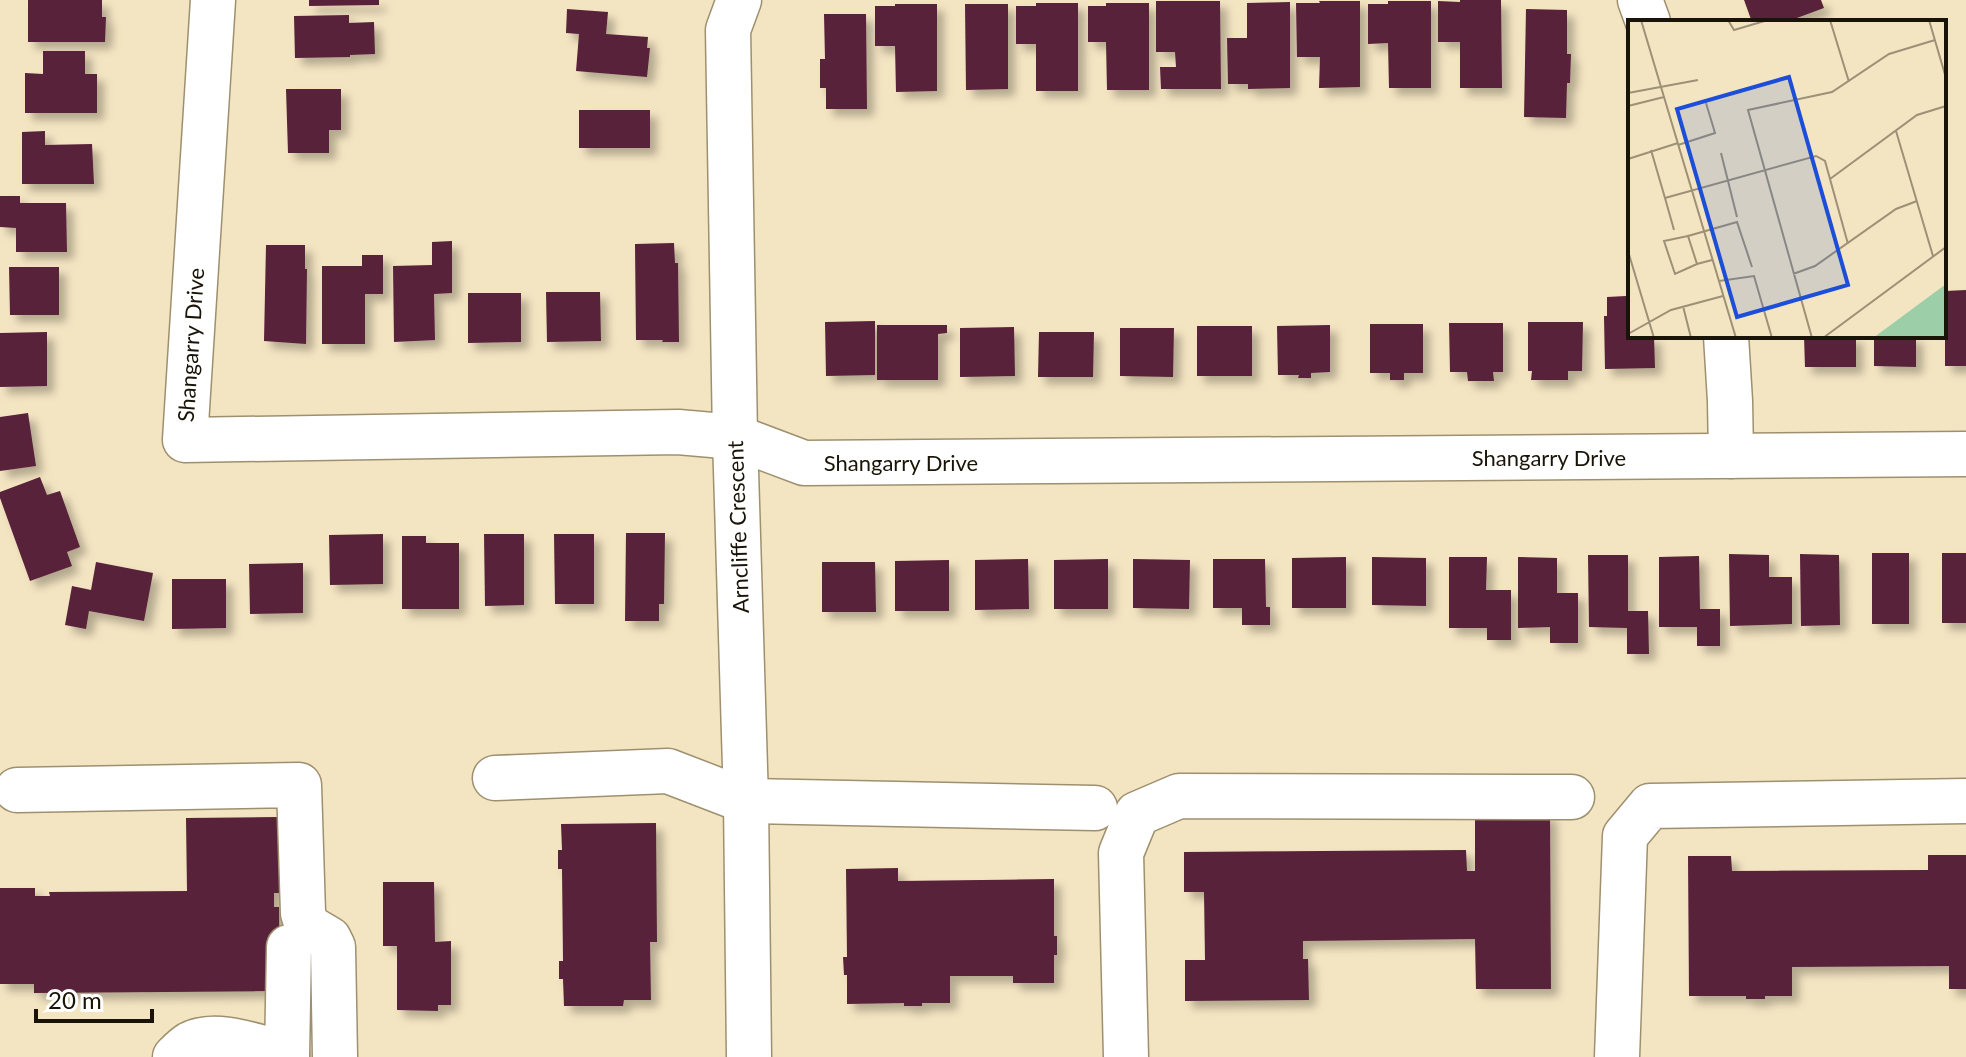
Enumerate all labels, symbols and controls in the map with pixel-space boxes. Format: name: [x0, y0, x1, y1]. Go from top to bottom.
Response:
inset map: [1628, 20, 1946, 338]
street label: Shangarry Drive: [172, 267, 209, 423]
street label: Arncliffe Crescent: [721, 440, 754, 614]
street label: Shangarry Drive: [1472, 444, 1626, 471]
street label: Shangarry Drive: [824, 449, 978, 476]
scale bar: [36, 973, 152, 1023]
text: 20 m: [48, 985, 102, 1014]

